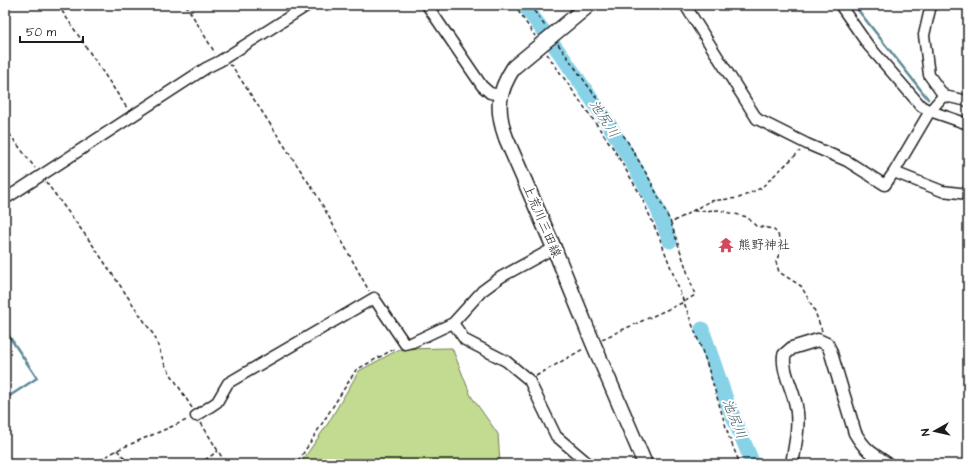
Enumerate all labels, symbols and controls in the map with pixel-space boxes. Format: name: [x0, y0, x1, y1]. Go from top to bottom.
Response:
scale bar: [20, 18, 83, 44]
text: 50 m: [26, 24, 57, 41]
water label: 池尻川: [584, 96, 624, 142]
street label: 上荒川三田線: [518, 182, 566, 261]
temple icon: 熊野神社: [717, 236, 735, 254]
place label: 熊野神社: [738, 236, 790, 254]
water label: 池尻川: [717, 396, 751, 442]
north arrow: [915, 411, 955, 451]
text: N: [918, 428, 934, 437]

